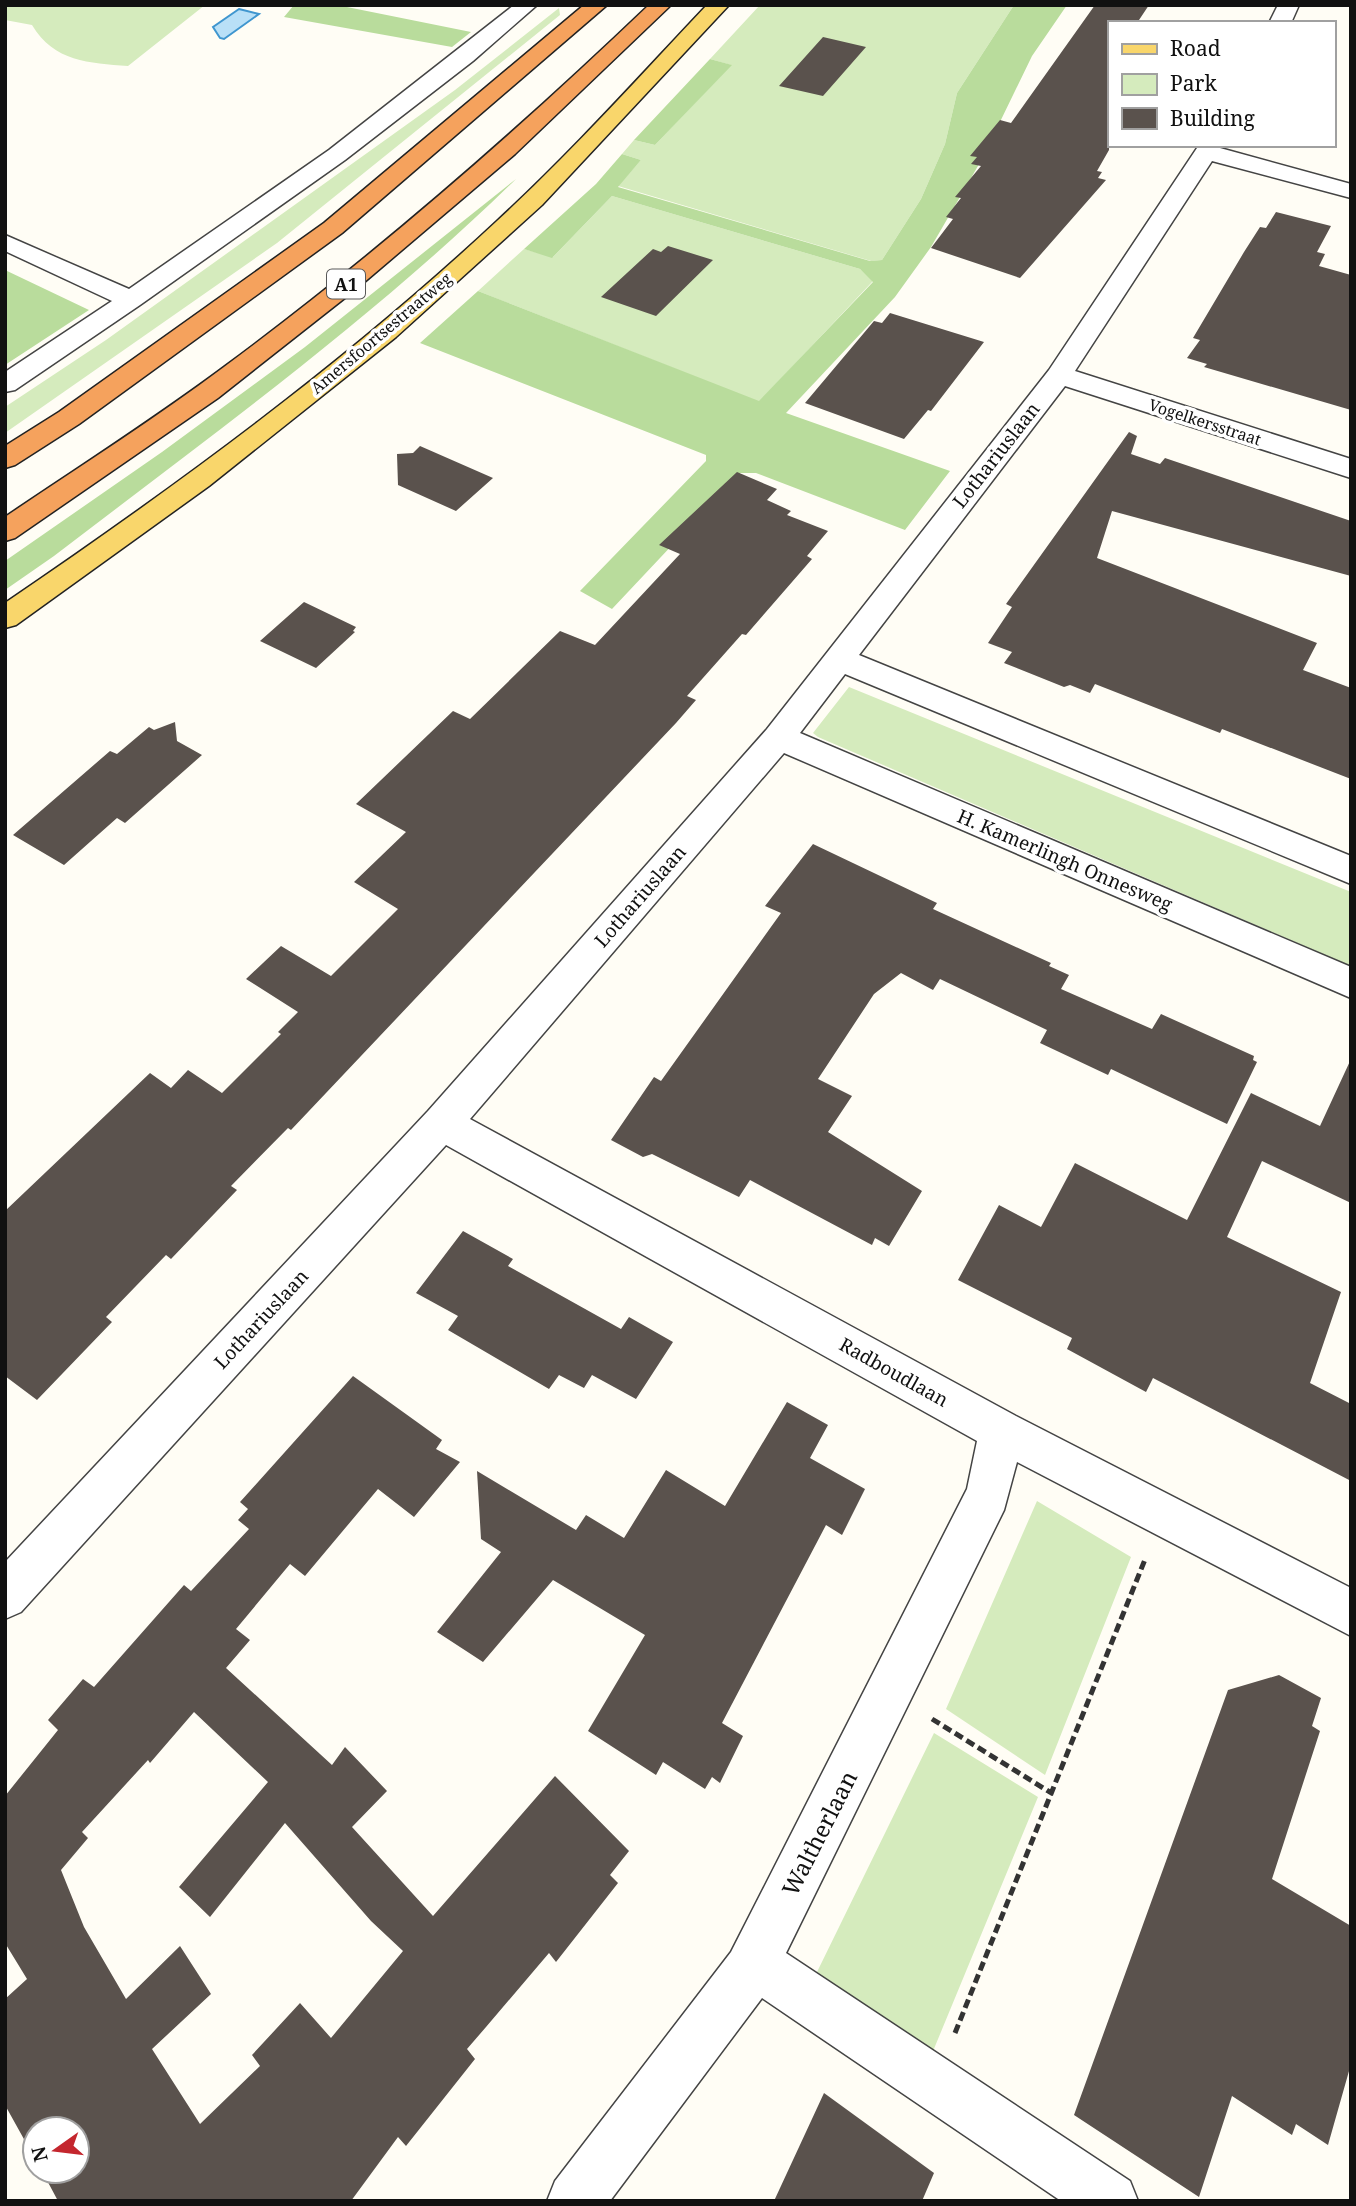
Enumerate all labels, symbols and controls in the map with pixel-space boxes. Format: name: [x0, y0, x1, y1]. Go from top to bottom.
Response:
legend: [1108, 21, 1335, 147]
text: Road: [1170, 34, 1221, 62]
text: Park: [1170, 69, 1217, 97]
text: Building: [1170, 104, 1255, 132]
street label: Amersfoortsestraatweg: [306, 267, 456, 399]
road number: A1: [327, 270, 365, 298]
street label: Vogelkersstraat: [1146, 393, 1265, 451]
street label: Lothariuslaan: [947, 397, 1045, 513]
street label: H. Kamerlingh Onnesweg: [953, 803, 1177, 917]
street label: Lothariuslaan: [588, 839, 692, 953]
street label: Lothariuslaan: [208, 1264, 314, 1374]
street label: Radboudlaan: [835, 1331, 953, 1413]
street label: Waltherlaan: [774, 1765, 864, 1901]
north arrow: [21, 2115, 91, 2185]
text: N: [25, 2144, 54, 2165]

